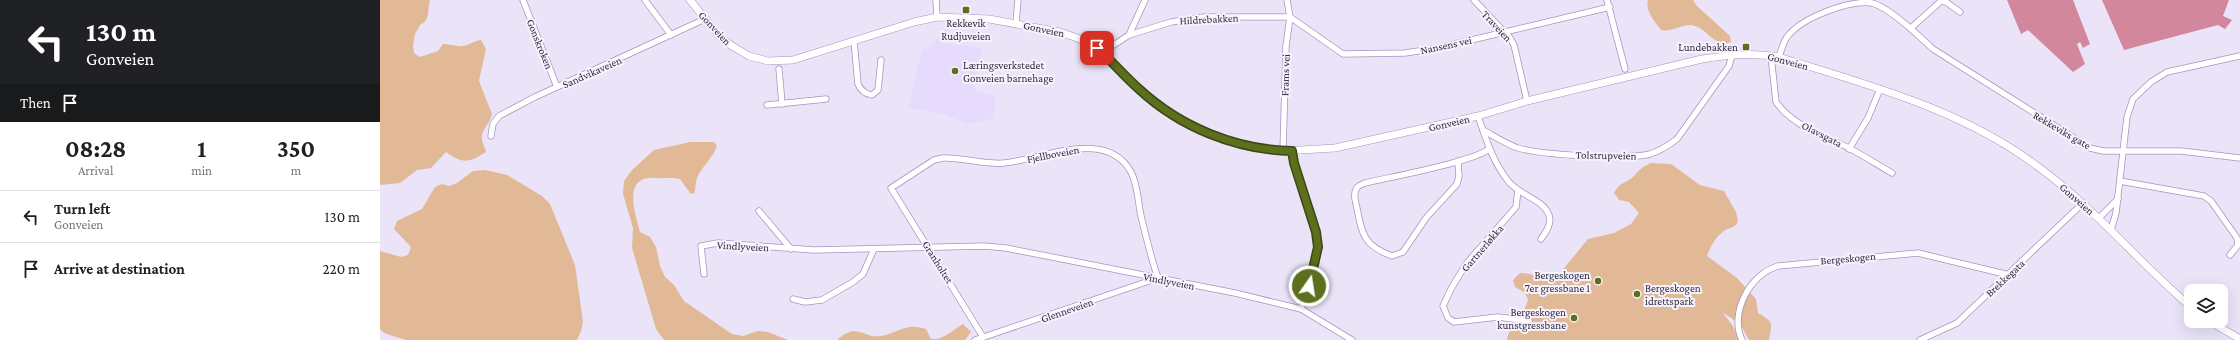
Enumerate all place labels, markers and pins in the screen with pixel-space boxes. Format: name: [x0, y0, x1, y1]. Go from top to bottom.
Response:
marker: Rekkevik Rudjuveien: [961, 5, 971, 15]
place label: Rekkevik Rudjuveien: [941, 17, 991, 43]
pin: [1080, 31, 1114, 65]
place label: Lundebakken: [1678, 41, 1738, 53]
marker: Lundebakken: [1741, 42, 1751, 52]
place label: Læringsverkstedet Gonveien barnehage: [963, 59, 1053, 85]
marker: Læringsverkstedet Gonveien barnehage: [950, 66, 960, 76]
place label: Bergeskogen 7er gressbane 1: [1525, 269, 1590, 295]
marker: Bergeskogen 7er gressbane 1: [1593, 276, 1603, 286]
place label: Bergeskogen idrettspark: [1645, 282, 1701, 308]
marker: Bergeskogen idrettspark: [1632, 289, 1642, 299]
place label: Bergeskogen kunstgressbane: [1497, 306, 1566, 332]
marker: Bergeskogen kunstgressbane: [1569, 313, 1579, 323]

